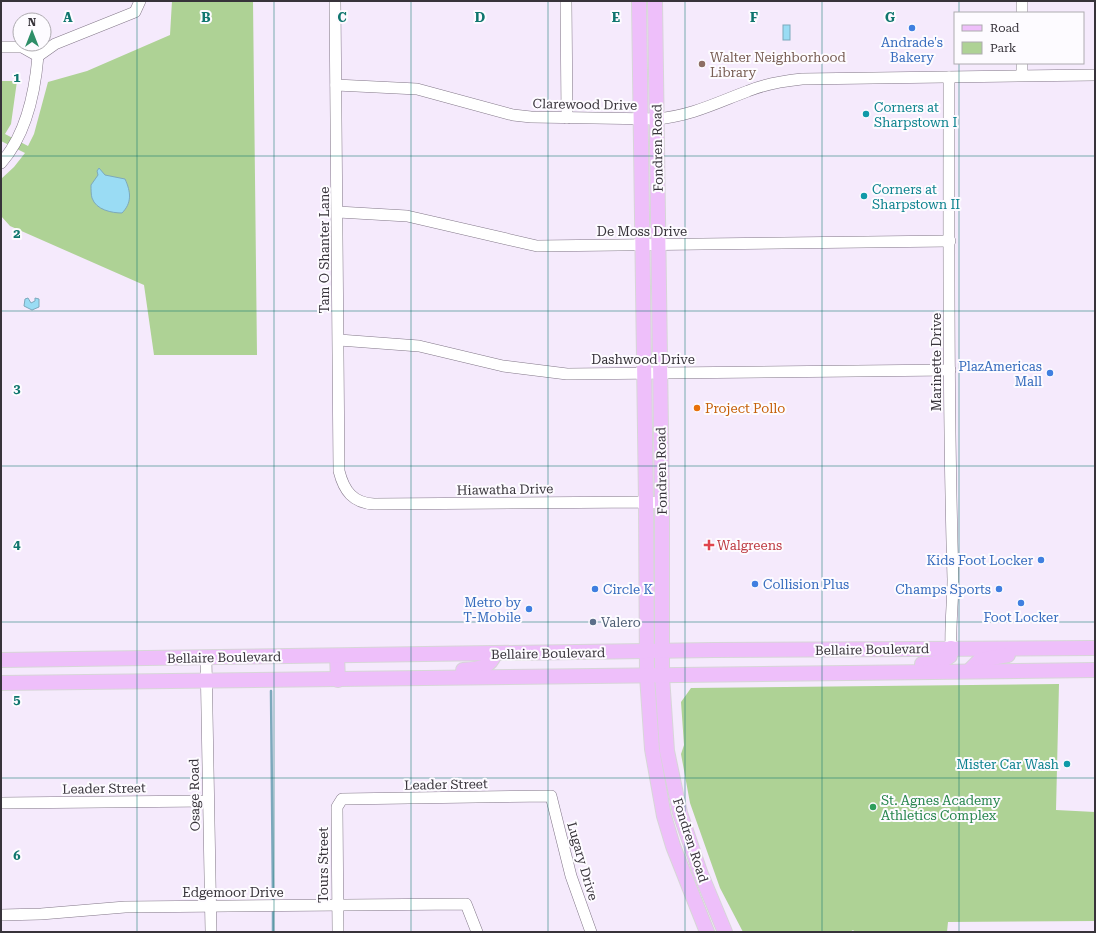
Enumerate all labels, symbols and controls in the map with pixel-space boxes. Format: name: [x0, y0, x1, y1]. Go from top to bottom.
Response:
text: A: [63, 10, 73, 25]
text: B: [201, 10, 211, 25]
text: C: [337, 10, 347, 25]
text: D: [475, 10, 485, 25]
text: E: [612, 10, 620, 25]
text: F: [750, 10, 758, 25]
text: G: [885, 10, 895, 25]
north arrow: [12, 12, 52, 52]
legend: [954, 12, 1084, 64]
text: N: [28, 16, 37, 29]
text: Road: [990, 21, 1020, 35]
marker: Andrade's Bakery: [907, 23, 917, 33]
place label: Andrade's Bakery: [881, 35, 943, 65]
text: Park: [990, 41, 1017, 55]
place label: Walter Neighborhood Library: [710, 50, 846, 80]
marker: Walter Neighborhood Library: [697, 59, 707, 69]
text: 1: [13, 70, 21, 85]
street label: Clarewood Drive: [533, 96, 637, 113]
place label: Corners at Sharpstown I: [874, 100, 957, 130]
street label: Fondren Road: [649, 103, 666, 192]
marker: Corners at Sharpstown I: [861, 109, 871, 119]
place label: Corners at Sharpstown II: [872, 182, 960, 212]
street label: Tam O Shanter Lane: [317, 187, 332, 313]
marker: Corners at Sharpstown II: [859, 191, 869, 201]
street label: De Moss Drive: [597, 224, 687, 239]
text: 2: [13, 226, 21, 241]
street label: Marinette Drive: [929, 313, 944, 411]
street label: Dashwood Drive: [591, 352, 695, 367]
place label: PlazAmericas Mall: [959, 359, 1042, 389]
marker: PlazAmericas Mall: [1045, 368, 1055, 378]
text: 3: [13, 381, 21, 396]
place label: Project Pollo: [705, 401, 785, 416]
marker: Project Pollo: [692, 403, 702, 413]
street label: Fondren Road: [653, 426, 670, 515]
street label: Hiawatha Drive: [457, 481, 554, 498]
text: 4: [13, 537, 21, 552]
place label: Walgreens: [717, 538, 782, 553]
marker: Walgreens: [704, 540, 714, 550]
place label: Kids Foot Locker: [927, 553, 1034, 568]
marker: Kids Foot Locker: [1036, 555, 1046, 565]
place label: Collision Plus: [763, 577, 849, 592]
marker: Collision Plus: [750, 579, 760, 589]
place label: Circle K: [603, 582, 654, 597]
place label: Champs Sports: [895, 582, 991, 597]
marker: Circle K: [590, 584, 600, 594]
marker: Champs Sports: [994, 584, 1004, 594]
place label: Metro by T-Mobile: [463, 595, 521, 625]
marker: Foot Locker: [1016, 598, 1026, 608]
marker: Metro by T-Mobile: [524, 604, 534, 614]
place label: Foot Locker: [983, 610, 1059, 625]
place label: Valero: [601, 615, 641, 630]
marker: Valero: [588, 617, 598, 627]
street label: Bellaire Boulevard: [815, 641, 930, 658]
street label: Bellaire Boulevard: [491, 645, 606, 662]
street label: Bellaire Boulevard: [167, 649, 282, 666]
text: 5: [13, 692, 21, 707]
place label: Mister Car Wash: [956, 757, 1060, 772]
street label: Osage Road: [186, 758, 203, 832]
marker: Mister Car Wash: [1062, 759, 1072, 769]
street label: Leader Street: [404, 776, 488, 793]
street label: Leader Street: [62, 780, 146, 797]
place label: St. Agnes Academy Athletics Complex: [881, 793, 1001, 823]
street label: Fondren Road: [670, 796, 711, 885]
marker: St. Agnes Academy Athletics Complex: [868, 802, 878, 812]
street label: Lugary Drive: [564, 820, 601, 902]
street label: Tours Street: [316, 827, 331, 903]
text: 6: [13, 848, 21, 863]
street label: Edgemoor Drive: [182, 885, 284, 900]

